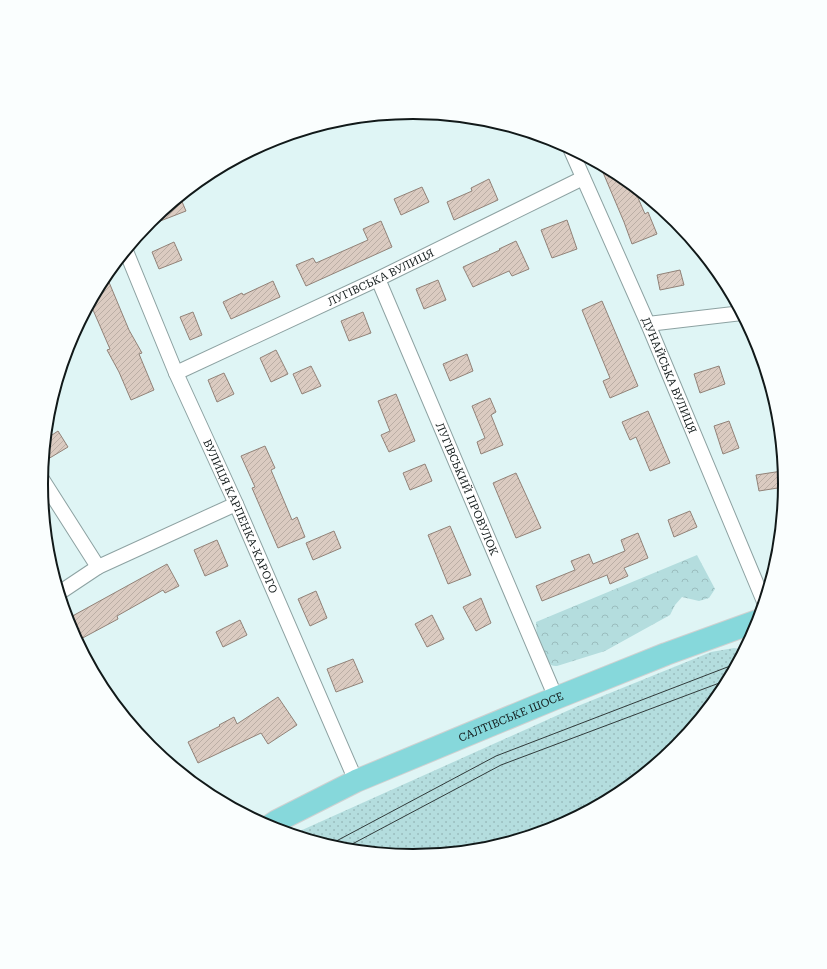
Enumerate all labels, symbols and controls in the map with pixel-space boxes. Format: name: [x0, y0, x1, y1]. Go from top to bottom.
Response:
street label: ЛУГІВСЬКА ВУЛИЦЯ: [325, 246, 436, 308]
street label: ДУНАЙСЬКА ВУЛИЦЯ: [639, 315, 700, 436]
street label: ЛУГІВСЬКИЙ ПРОВУЛОК: [433, 420, 501, 557]
street label: ВУЛИЦЯ КАРПЕНКА-КАРОГО: [201, 437, 280, 595]
street label: САЛТІВСЬКЕ ШОСЕ: [456, 689, 565, 744]

